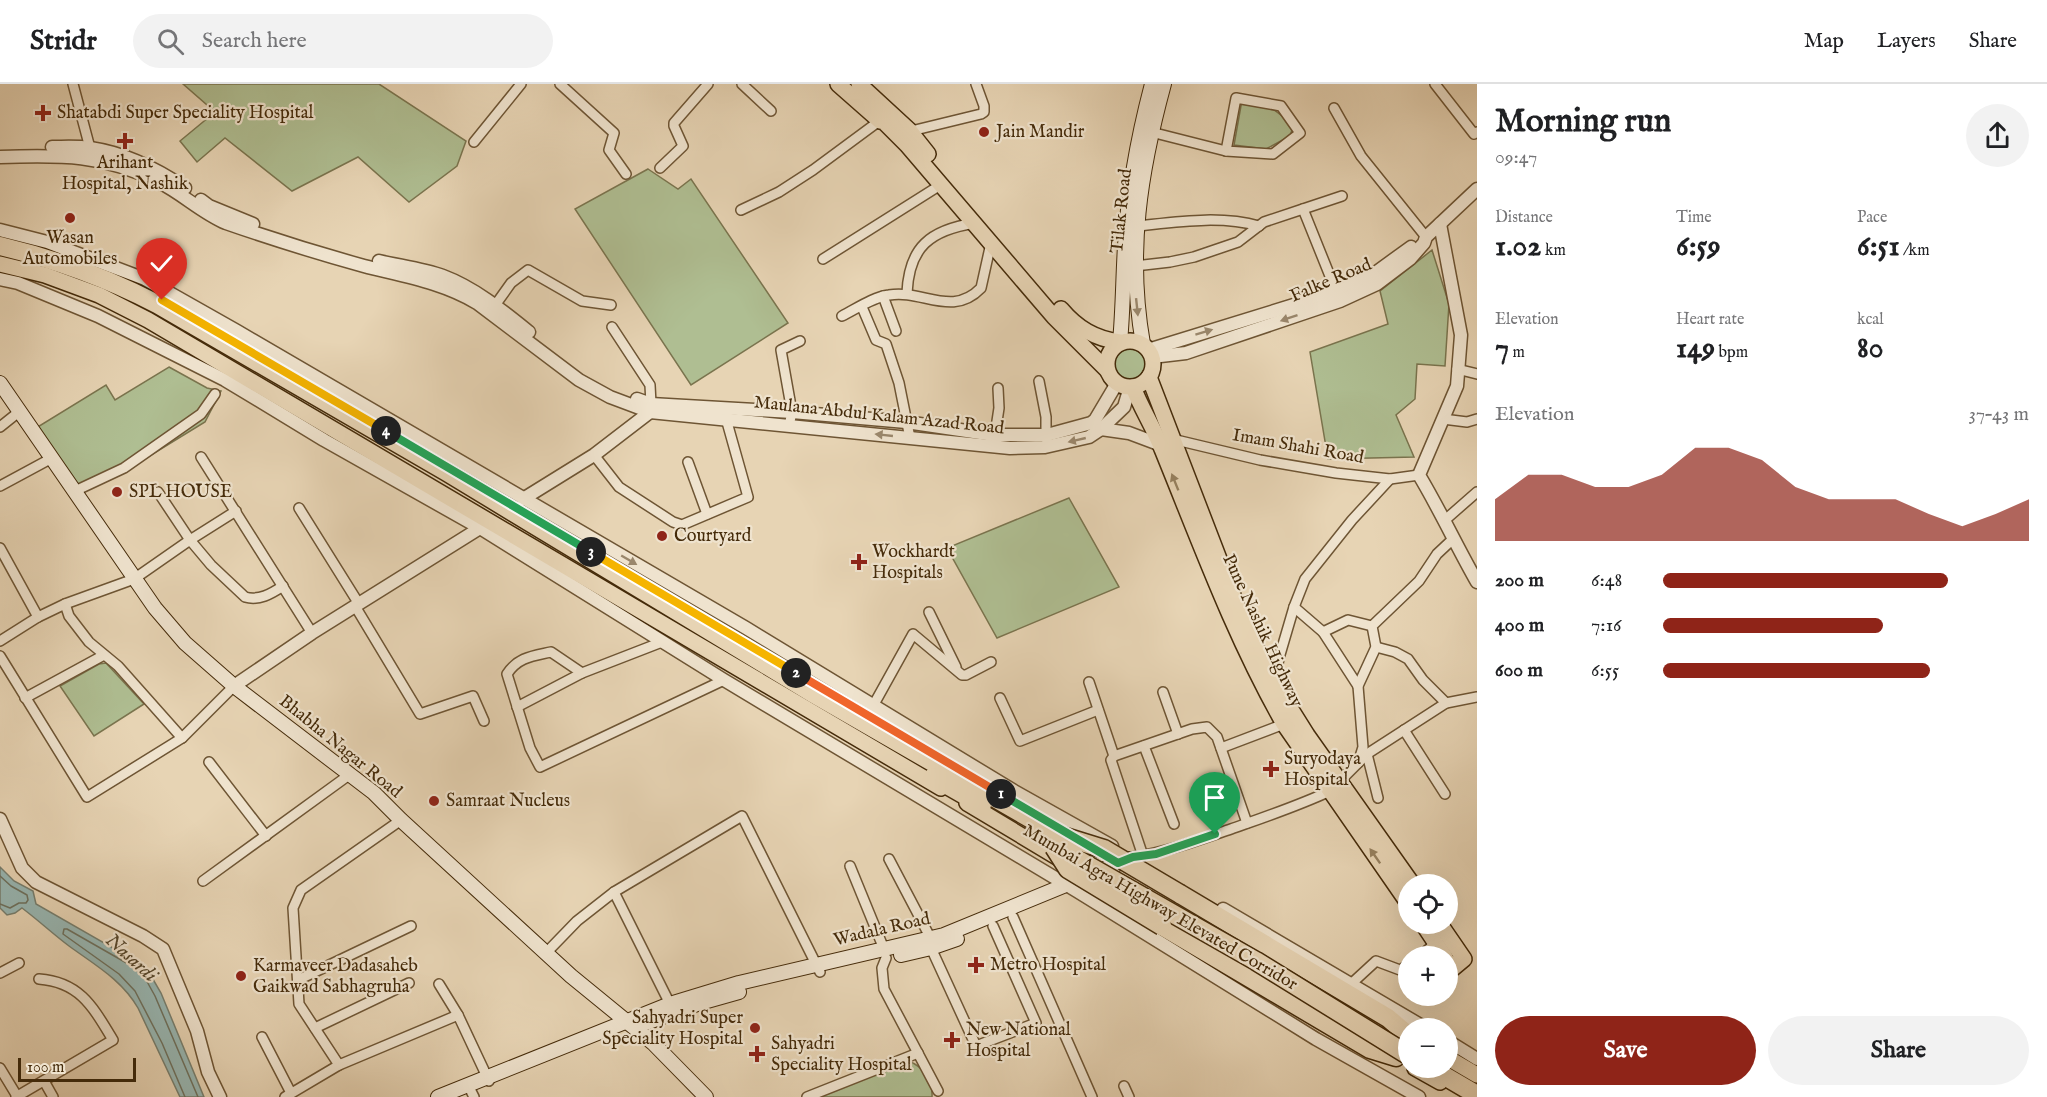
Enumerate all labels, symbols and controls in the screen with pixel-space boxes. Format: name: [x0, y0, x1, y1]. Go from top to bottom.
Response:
search box: [133, 14, 553, 68]
text: Stridr: [30, 24, 97, 59]
icon: search: [154, 25, 187, 58]
text: Search here: [202, 27, 307, 55]
text: Map: [1804, 28, 1844, 55]
text: Layers: [1877, 28, 1936, 55]
text: Share: [1969, 28, 2017, 55]
text: Morning run: [1495, 101, 1671, 143]
place label: Shatabdi Super Speciality Hospital: [57, 102, 313, 125]
marker: Shatabdi Super Speciality Hospital: [34, 104, 52, 122]
button: share: [1966, 104, 2029, 167]
place label: Jain Mandir: [994, 121, 1085, 144]
marker: Jain Mandir: [977, 125, 991, 139]
marker: Arihant Hospital, Nashik: [116, 132, 134, 150]
text: 09:47: [1495, 145, 1537, 170]
place label: Arihant Hospital, Nashik: [62, 152, 189, 196]
street label: Tilak Road: [1106, 167, 1138, 254]
text: Distance: [1495, 208, 1553, 228]
text: Time: [1676, 208, 1712, 228]
text: Pace: [1857, 208, 1887, 228]
marker: Wasan Automobiles: [63, 211, 77, 225]
place label: Wasan Automobiles: [22, 227, 117, 271]
text: 1.02: [1495, 228, 1541, 266]
text: 6:59: [1676, 228, 1721, 266]
text: 6:51: [1857, 228, 1900, 266]
pin: [136, 238, 187, 300]
text: km: [1541, 241, 1566, 261]
text: /km: [1900, 241, 1930, 261]
icon: check: [145, 247, 178, 280]
street label: Falke Road: [1287, 253, 1376, 308]
one-way arrow: [1132, 298, 1142, 317]
text: Elevation: [1495, 310, 1558, 330]
text: Heart rate: [1676, 310, 1744, 330]
text: kcal: [1857, 310, 1884, 330]
one-way arrow: [1280, 314, 1298, 323]
one-way arrow: [1195, 327, 1213, 337]
text: 7: [1495, 330, 1509, 368]
text: 149: [1676, 330, 1715, 368]
text: 80: [1857, 330, 1884, 368]
text: m: [1509, 343, 1525, 363]
text: bpm: [1715, 343, 1748, 363]
street label: Maulana Abdul Kalam Azad Road: [753, 391, 1006, 441]
text: Elevation: [1495, 402, 1574, 427]
text: 37–43 m: [1968, 402, 2029, 427]
pin: 4: [371, 416, 401, 446]
text: 4: [382, 421, 390, 441]
street label: Imam Shahi Road: [1231, 424, 1366, 470]
one-way arrow: [874, 430, 893, 440]
one-way arrow: [1068, 436, 1086, 446]
one-way arrow: [1170, 472, 1180, 490]
place label: SPL HOUSE: [129, 481, 232, 504]
marker: SPL HOUSE: [110, 485, 124, 499]
place label: Courtyard: [674, 525, 752, 548]
marker: Courtyard: [655, 529, 669, 543]
pin: 3: [576, 537, 606, 567]
place label: Wockhardt Hospitals: [872, 541, 955, 585]
text: 3: [588, 542, 594, 562]
street label: Pune Nashik Highway: [1216, 551, 1308, 711]
marker: Wockhardt Hospitals: [850, 553, 868, 571]
one-way arrow: [621, 555, 638, 565]
text: 200 m: [1495, 568, 1544, 593]
text: 6:48: [1591, 568, 1622, 593]
text: 400 m: [1495, 613, 1544, 638]
text: 7:16: [1591, 613, 1622, 638]
pin: 2: [781, 658, 811, 688]
text: 600 m: [1495, 658, 1543, 683]
text: 6:55: [1591, 658, 1619, 683]
text: 2: [792, 663, 800, 683]
street label: Bhabha Nagar Road: [274, 690, 406, 804]
place label: Suryodaya Hospital: [1284, 748, 1361, 792]
marker: Suryodaya Hospital: [1262, 760, 1280, 778]
pin: [1189, 772, 1240, 834]
pin: 1: [986, 779, 1016, 809]
icon: arrive: [1198, 781, 1231, 814]
text: 1: [998, 784, 1004, 804]
place label: Samraat Nucleus: [446, 790, 570, 813]
marker: Samraat Nucleus: [427, 794, 441, 808]
street label: Mumbai Agra Highway Elevated Corridor: [1019, 820, 1302, 997]
one-way arrow: [1369, 848, 1381, 864]
map controls: [1398, 874, 1458, 1078]
button: locate: [1398, 874, 1458, 934]
street label: Wadala Road: [831, 908, 933, 952]
water label: Nasardi: [100, 928, 163, 989]
button: +: [1398, 946, 1458, 1006]
place label: Metro Hospital: [990, 954, 1106, 977]
place label: Karmaveer Dadasaheb Gaikwad Sabhagruha: [253, 955, 418, 999]
marker: Metro Hospital: [967, 956, 985, 974]
marker: Karmaveer Dadasaheb Gaikwad Sabhagruha: [234, 969, 248, 983]
place label: Sahyadri Super Speciality Hospital: [602, 1007, 743, 1051]
button: Save: [1495, 1016, 1756, 1085]
button: Share: [1768, 1016, 2029, 1085]
button: −: [1398, 1018, 1458, 1078]
place label: New National Hospital: [966, 1019, 1071, 1063]
marker: Sahyadri Super Speciality Hospital: [748, 1021, 762, 1035]
marker: New National Hospital: [943, 1031, 961, 1049]
place label: Sahyadri Speciality Hospital: [771, 1033, 912, 1077]
marker: Sahyadri Speciality Hospital: [748, 1045, 766, 1063]
scale bar: [18, 1055, 136, 1082]
text: 100 m: [27, 1058, 64, 1078]

